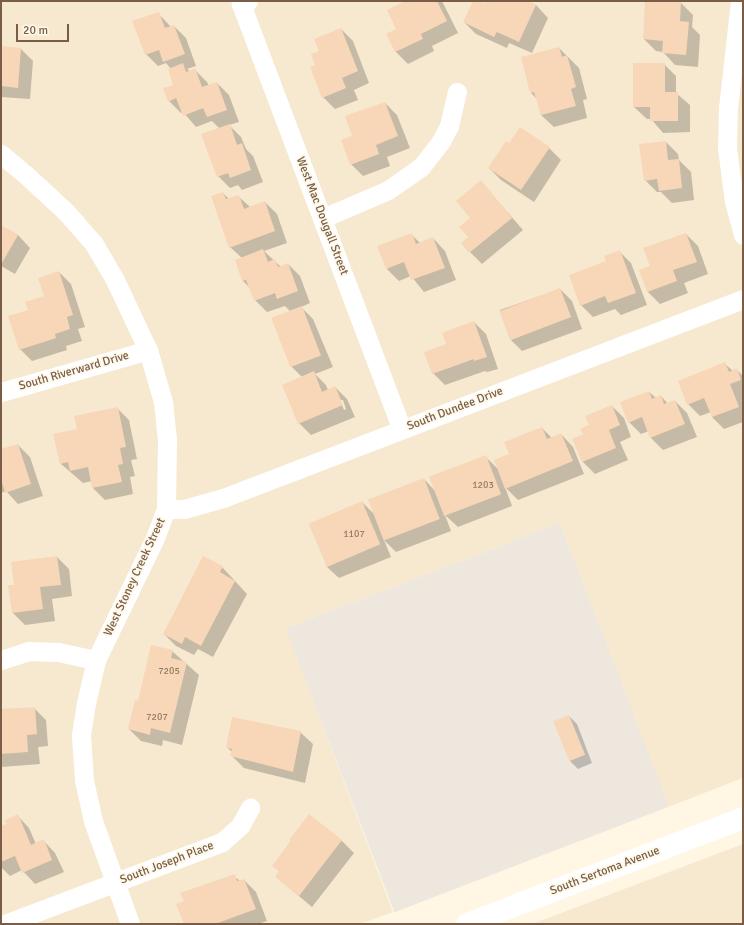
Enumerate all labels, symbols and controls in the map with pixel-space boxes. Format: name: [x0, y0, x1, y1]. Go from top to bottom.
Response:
scale bar: [18, 16, 71, 42]
text: 20 m: [23, 23, 48, 38]
street label: West Mac Dougall Street: [293, 155, 351, 277]
street label: South Riverward Drive: [17, 348, 131, 394]
street label: South Dundee Drive: [405, 384, 505, 434]
house number: 1203: [472, 480, 494, 492]
street label: West Stoney Creek Street: [101, 516, 169, 638]
house number: 1107: [343, 529, 365, 541]
house number: 7205: [158, 666, 180, 678]
house number: 7207: [146, 712, 168, 724]
street label: South Joseph Place: [118, 838, 216, 888]
street label: South Sertoma Avenue: [548, 843, 662, 899]

